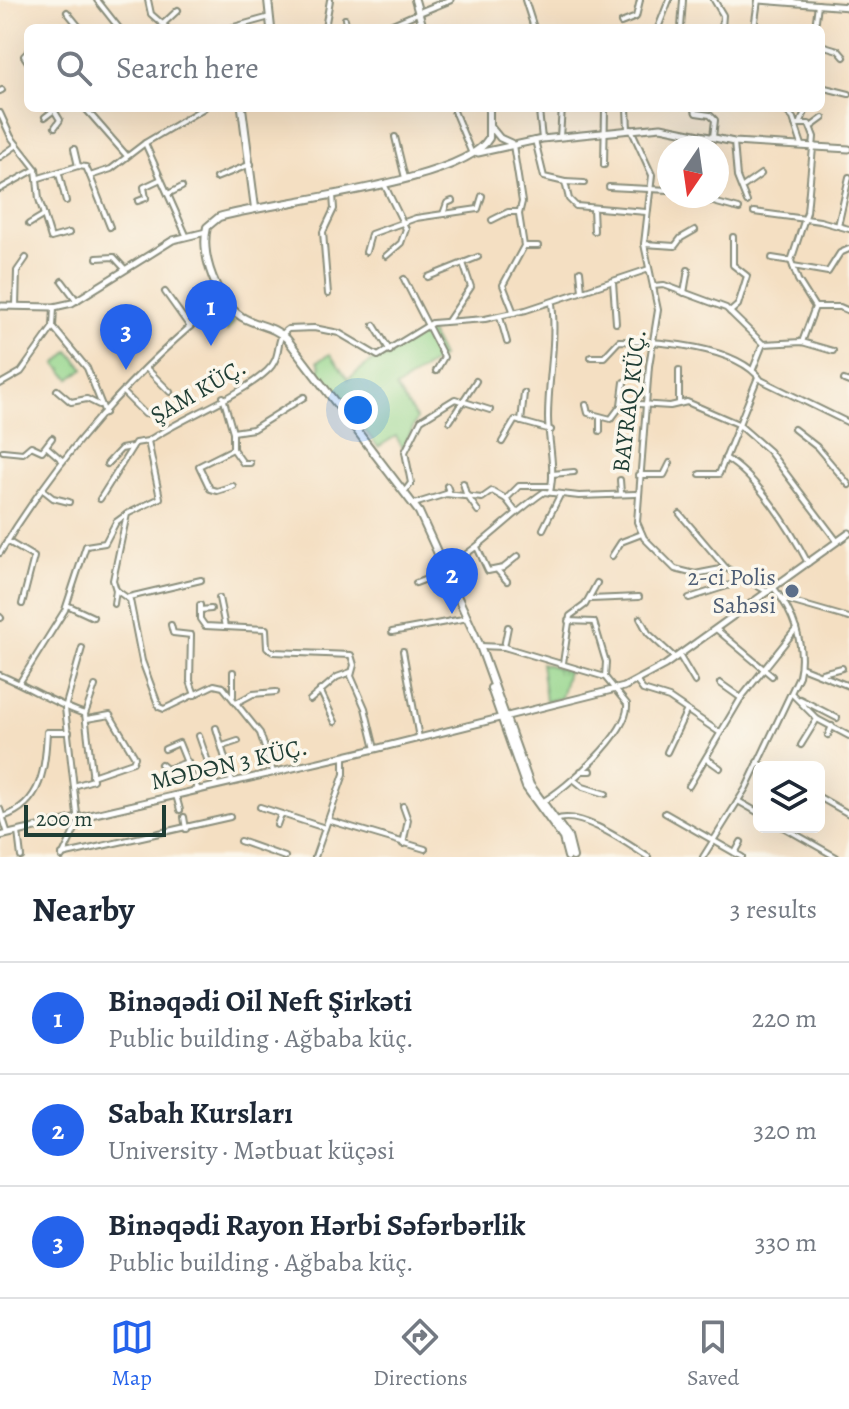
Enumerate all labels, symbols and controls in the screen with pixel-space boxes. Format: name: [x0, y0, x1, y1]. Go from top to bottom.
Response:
search box: [24, 24, 825, 112]
icon: search: [52, 46, 96, 90]
text: Search here: [116, 48, 259, 88]
north arrow: [657, 136, 729, 208]
pin: 1: [185, 280, 237, 346]
pin: 3: [100, 304, 152, 370]
street label: BAYRAQ KÜÇ.: [604, 328, 654, 474]
street label: ŞAM KÜÇ.: [144, 351, 252, 431]
your location: [338, 390, 378, 430]
pin: 2: [426, 548, 478, 614]
place label: 2-ci Polis Sahəsi: [687, 561, 776, 621]
marker: 2-ci Polis Sahəsi: [783, 582, 801, 600]
street label: MƏDƏN 3 KÜÇ.: [148, 730, 310, 798]
map controls: [753, 761, 825, 833]
button: layers: [753, 761, 825, 833]
scale bar: [24, 801, 166, 837]
text: 200 m: [36, 804, 93, 834]
text: Nearby: [32, 886, 135, 933]
text: 3 results: [730, 892, 817, 927]
text: Binəqədi Oil Neft Şirkəti: [108, 981, 412, 1021]
text: 1: [53, 1001, 63, 1036]
text: 220 m: [752, 1001, 817, 1036]
text: Public building · Ağbaba küç.: [108, 1021, 414, 1056]
text: Sabah Kursları: [108, 1093, 293, 1133]
text: 2: [52, 1113, 64, 1148]
text: 320 m: [753, 1113, 817, 1148]
text: University · Mətbuat küçəsi: [108, 1133, 395, 1168]
text: Binəqədi Rayon Hərbi Səfərbərlik: [108, 1205, 526, 1245]
text: 3: [52, 1225, 64, 1260]
text: 330 m: [755, 1225, 817, 1260]
text: Public building · Ağbaba küç.: [108, 1245, 414, 1280]
tab: Map: [110, 1315, 154, 1393]
tab: Directions: [373, 1315, 468, 1393]
tab: Saved: [687, 1315, 739, 1393]

